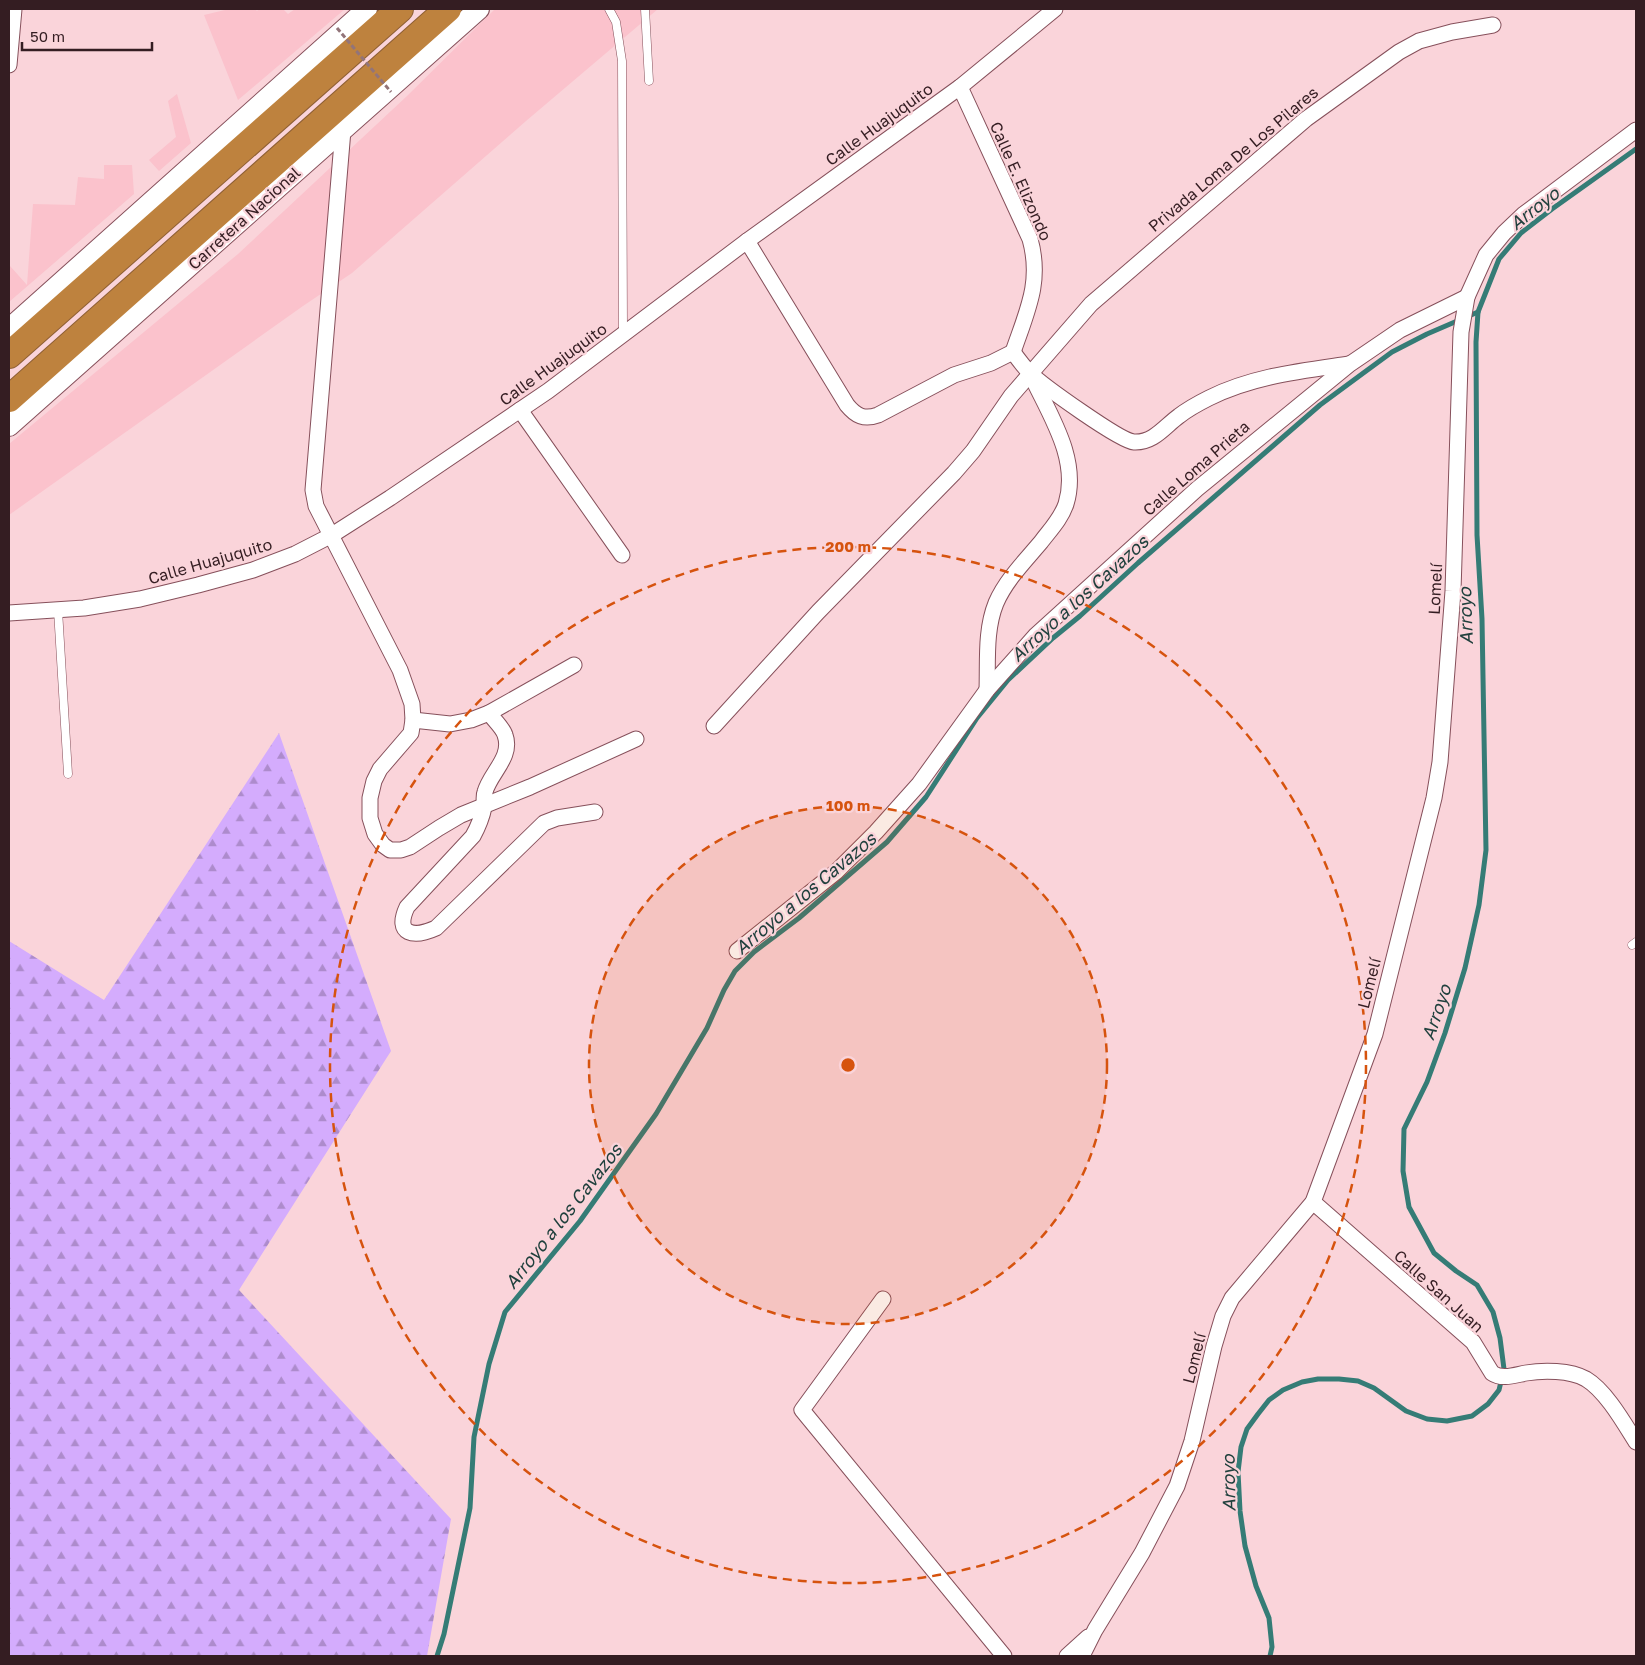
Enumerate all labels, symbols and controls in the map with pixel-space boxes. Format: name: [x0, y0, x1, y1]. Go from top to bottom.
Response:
scale bar: [22, 20, 152, 52]
text: 50 m: [30, 27, 65, 45]
street label: Calle Huajuquito: [821, 78, 937, 170]
street label: Privada Loma De Los Pilares: [1144, 82, 1322, 236]
street label: Calle E. Elizondo: [986, 118, 1056, 244]
street label: Carretera Nacional: [184, 162, 304, 274]
water label: Arroyo: [1505, 181, 1564, 234]
street label: Calle Huajuquito: [495, 318, 611, 410]
street label: Calle Loma Prieta: [1139, 416, 1253, 520]
water label: Arroyo a los Cavazos: [1006, 529, 1153, 666]
street label: Calle Huajuquito: [146, 534, 274, 588]
text: 200 m: [825, 537, 871, 555]
street label: Lomelí: [1424, 561, 1446, 615]
water label: Arroyo: [1453, 586, 1477, 645]
text: 100 m: [826, 796, 870, 814]
water label: Arroyo a los Cavazos: [730, 827, 881, 959]
street label: Lomelí: [1353, 954, 1385, 1010]
water label: Arroyo: [1416, 980, 1456, 1042]
centre of rings: [839, 1056, 857, 1074]
water label: Arroyo a los Cavazos: [500, 1138, 627, 1293]
street label: Calle San Juan: [1390, 1245, 1488, 1337]
street label: Lomelí: [1178, 1329, 1210, 1385]
water label: Arroyo: [1216, 1453, 1239, 1512]

